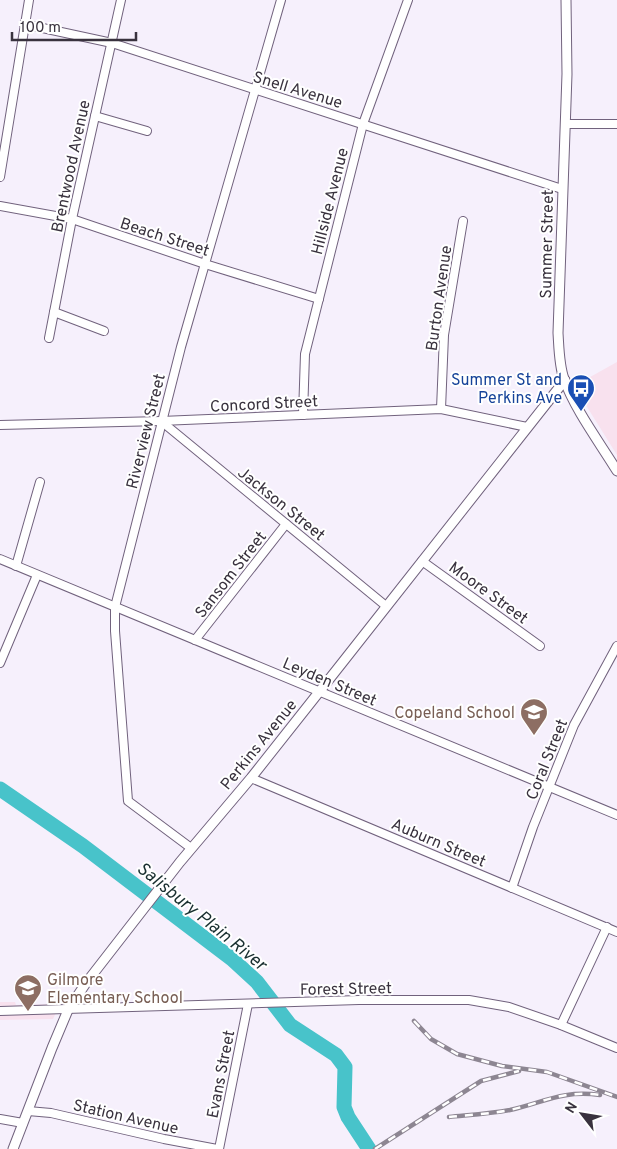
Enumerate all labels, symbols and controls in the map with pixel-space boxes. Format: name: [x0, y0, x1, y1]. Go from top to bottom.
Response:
scale bar: [12, 10, 136, 42]
text: 100 m: [20, 19, 61, 38]
street label: Snell Avenue: [250, 68, 345, 114]
street label: Brentwood Avenue: [48, 98, 96, 234]
street label: Hillside Avenue: [308, 146, 354, 257]
street label: Summer Street: [537, 189, 559, 299]
street label: Beach Street: [117, 214, 212, 262]
street label: Burton Avenue: [423, 244, 457, 352]
place label: Summer St and Perkins Ave: [451, 371, 562, 409]
street label: Riverview Street: [123, 372, 171, 491]
bus stop icon: Summer St and Perkins Ave: [566, 373, 596, 412]
street label: Concord Street: [210, 392, 319, 418]
street label: Jackson Street: [233, 463, 328, 546]
street label: Sansom Street: [191, 528, 272, 623]
street label: Moore Street: [444, 558, 531, 629]
street label: Leyden Street: [279, 654, 379, 712]
street label: Perkins Avenue: [217, 696, 302, 795]
school or university icon: Copeland School: [519, 697, 549, 736]
place label: Copeland School: [394, 704, 515, 724]
street label: Coral Street: [523, 716, 573, 803]
street label: Auburn Street: [388, 815, 489, 873]
water label: Salisbury Plain River: [131, 858, 272, 978]
place label: Gilmore Elementary School: [47, 971, 183, 1009]
school or university icon: Gilmore Elementary School: [13, 973, 43, 1012]
street label: Forest Street: [300, 979, 392, 1001]
street label: Evans Street: [204, 1029, 240, 1120]
north arrow: [557, 1089, 607, 1139]
street label: Station Avenue: [71, 1096, 180, 1140]
text: N: [562, 1099, 582, 1117]

